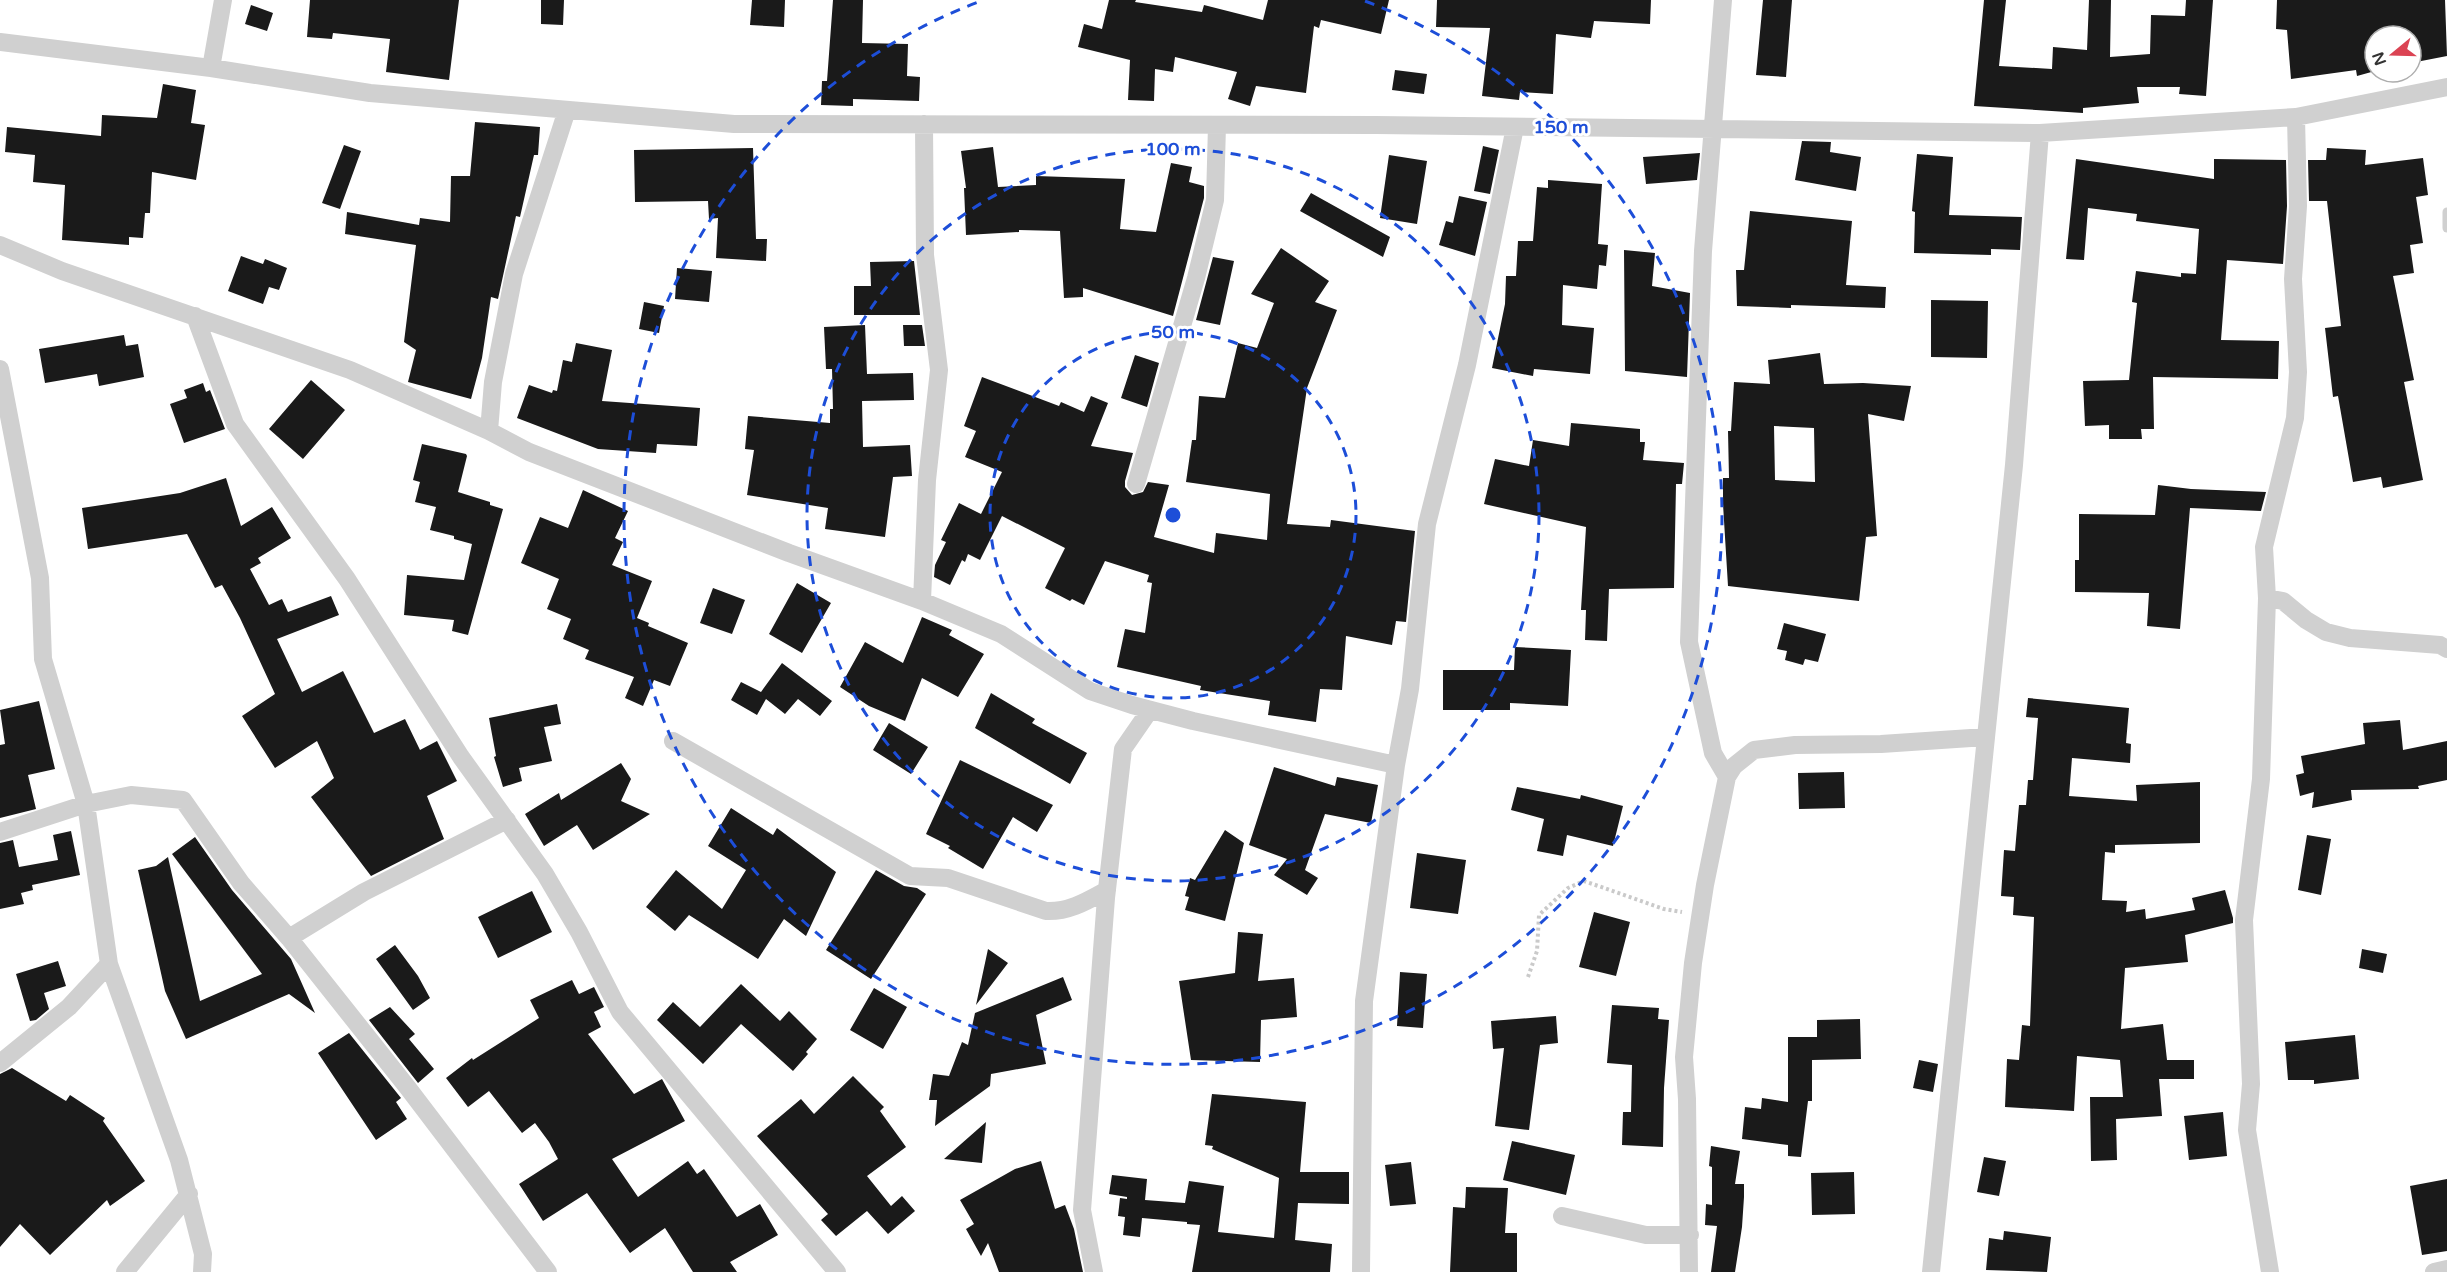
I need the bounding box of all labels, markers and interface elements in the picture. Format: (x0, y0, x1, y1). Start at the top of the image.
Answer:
north arrow (2363, 24, 2423, 84)
text: N (2368, 49, 2391, 68)
text: 150 m (1533, 116, 1589, 138)
text: 100 m (1145, 138, 1201, 160)
text: 50 m (1151, 321, 1195, 343)
centre of rings (1163, 505, 1183, 525)

